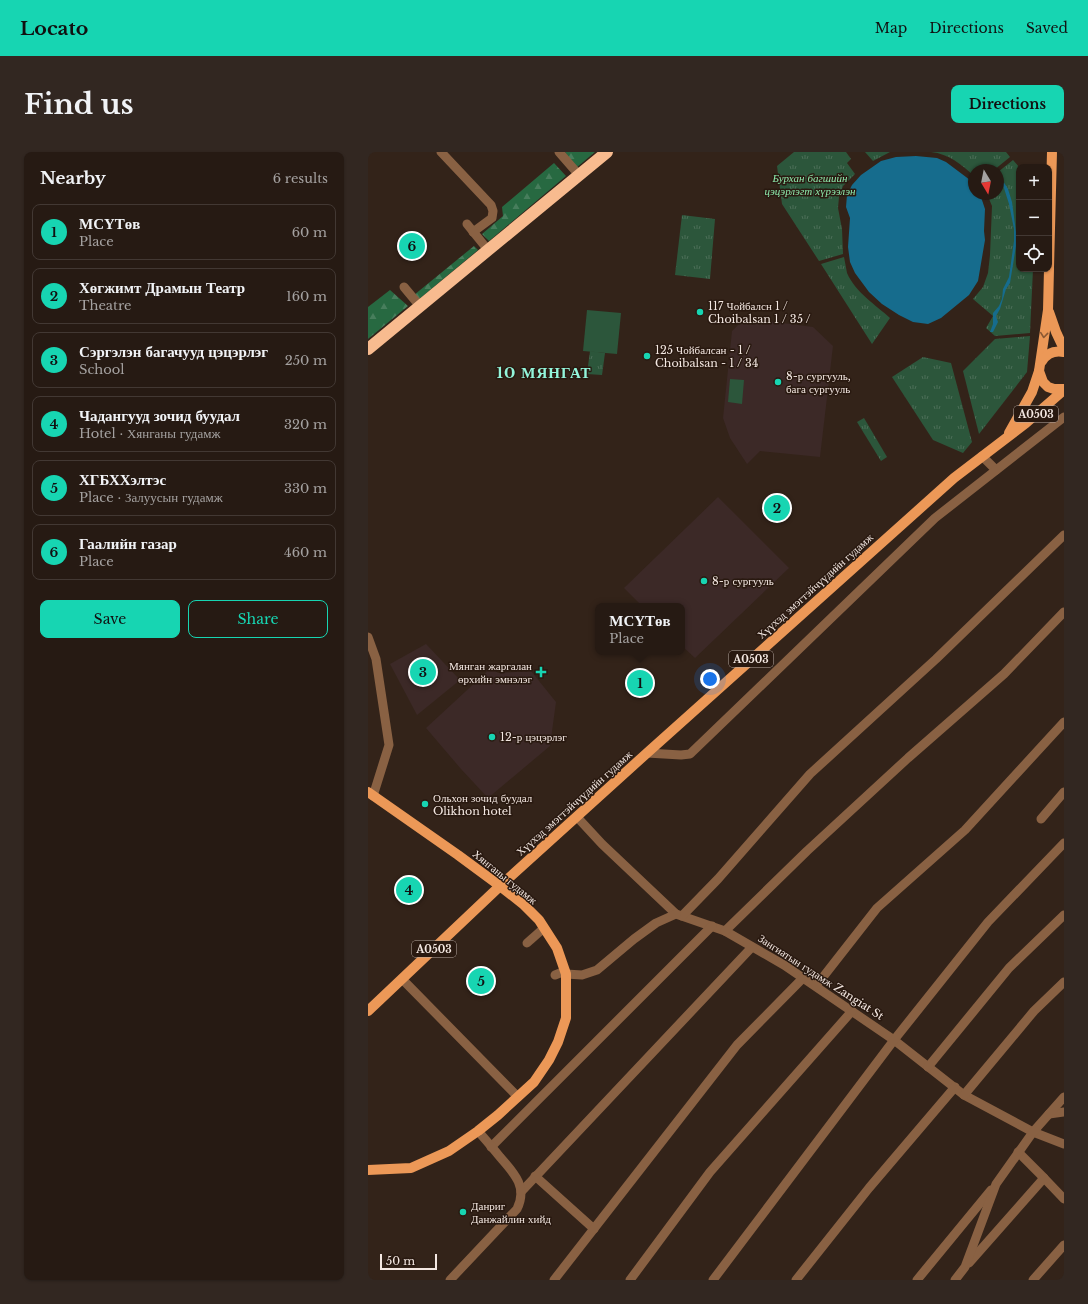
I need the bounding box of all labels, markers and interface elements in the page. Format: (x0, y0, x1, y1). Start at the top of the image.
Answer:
text: Locato (20, 17, 88, 40)
text: Map (875, 19, 907, 37)
text: Directions (929, 19, 1004, 37)
text: Saved (1026, 19, 1068, 37)
button: Directions (951, 85, 1064, 123)
text: Find us (24, 87, 134, 122)
north arrow (968, 164, 1004, 200)
map controls (1016, 164, 1052, 272)
button: + (1016, 164, 1052, 200)
text: Nearby (40, 168, 106, 189)
text: 6 results (273, 170, 328, 187)
park label: Бурхан багшийн цэцэрлэгт хүрээлэн (765, 171, 856, 198)
button: − (1016, 200, 1052, 236)
text: МСҮТөв (79, 214, 140, 233)
text: 1 (51, 224, 57, 241)
text: 60 m (292, 224, 327, 241)
pin: 6 (399, 231, 425, 261)
text: Place (79, 233, 114, 250)
button: locate (1016, 236, 1052, 272)
text: Хөгжимт Драмын Театр (79, 278, 245, 297)
text: 2 (50, 288, 58, 305)
text: 160 m (286, 288, 327, 305)
text: Theatre (79, 297, 131, 314)
place label: 117 Чойбалсн 1 / Choibalsan 1 / 35 / (708, 299, 811, 326)
marker: 117 Чойбалсн 1 / Choibalsan 1 / 35 / (695, 307, 705, 317)
one-way arrow (1040, 332, 1049, 338)
text: Сэргэлэн багачууд цэцэрлэг (79, 342, 268, 361)
place label: 125 Чойбалсан - 1 / Choibalsan - 1 / 34 (655, 343, 758, 370)
marker: 125 Чойбалсан - 1 / Choibalsan - 1 / 34 (642, 351, 652, 361)
text: 3 (50, 352, 58, 369)
text: 250 m (285, 352, 327, 369)
text: School (79, 361, 125, 378)
district label: 10 МЯНГАТ (497, 363, 591, 382)
place label: 8-р сургууль, бага сургууль (786, 369, 851, 396)
marker: 8-р сургууль, бага сургууль (773, 377, 783, 387)
text: Чадангууд зочид буудал (79, 406, 240, 425)
road number: A0503 (1014, 406, 1058, 422)
text: 4 (50, 416, 58, 433)
text: 320 m (284, 416, 327, 433)
text: Hotel · Хянганы гудамж (79, 425, 220, 442)
text: ХГБХХэлтэс (79, 470, 166, 489)
text: 5 (50, 480, 58, 497)
text: 330 m (284, 480, 327, 497)
text: Place · Залуусын гудамж (79, 489, 223, 506)
pin: 2 (764, 493, 790, 523)
street label: Хүүхэд эмэгтэйчүүдийн гудамж (754, 530, 876, 642)
text: Гаалийн газар (79, 534, 177, 553)
text: 6 (50, 544, 58, 561)
text: 460 m (284, 544, 327, 561)
text: Place (79, 553, 114, 570)
place label: 8-р сургууль (712, 574, 774, 588)
marker: 8-р сургууль (699, 576, 709, 586)
button: Save (40, 600, 180, 638)
button: Share (188, 600, 328, 638)
popup (595, 603, 685, 655)
text: МСҮТөв (609, 611, 671, 630)
text: Place (609, 630, 644, 647)
road number: A0503 (729, 651, 773, 667)
pin: 3 (410, 657, 436, 687)
place label: Мянган жаргалан өрхийн эмнэлэг (449, 659, 532, 686)
marker: Мянган жаргалан өрхийн эмнэлэг (535, 666, 547, 678)
pin: 1 (627, 668, 653, 698)
your location (700, 669, 720, 689)
place label: 12-р цэцэрлэг (500, 730, 567, 744)
marker: 12-р цэцэрлэг (487, 732, 497, 742)
street label: Хүүхэд эмэгтэйчүүдийн гудамж (513, 747, 635, 859)
place label: Ольхон зочид буудал Olikhon hotel (433, 791, 533, 818)
marker: Ольхон зочид буудал Olikhon hotel (420, 799, 430, 809)
street label: Хянганы гудамж (470, 847, 540, 908)
pin: 4 (396, 875, 422, 905)
street label: Зангиатын гудамж Zangiat St (755, 931, 887, 1023)
road number: A0503 (412, 941, 456, 957)
pin: 5 (468, 966, 494, 996)
place label: Данриг Данжайлин хийд (471, 1199, 551, 1226)
marker: Данриг Данжайлин хийд (458, 1207, 468, 1217)
scale bar (380, 1252, 437, 1271)
text: 50 m (386, 1254, 415, 1268)

